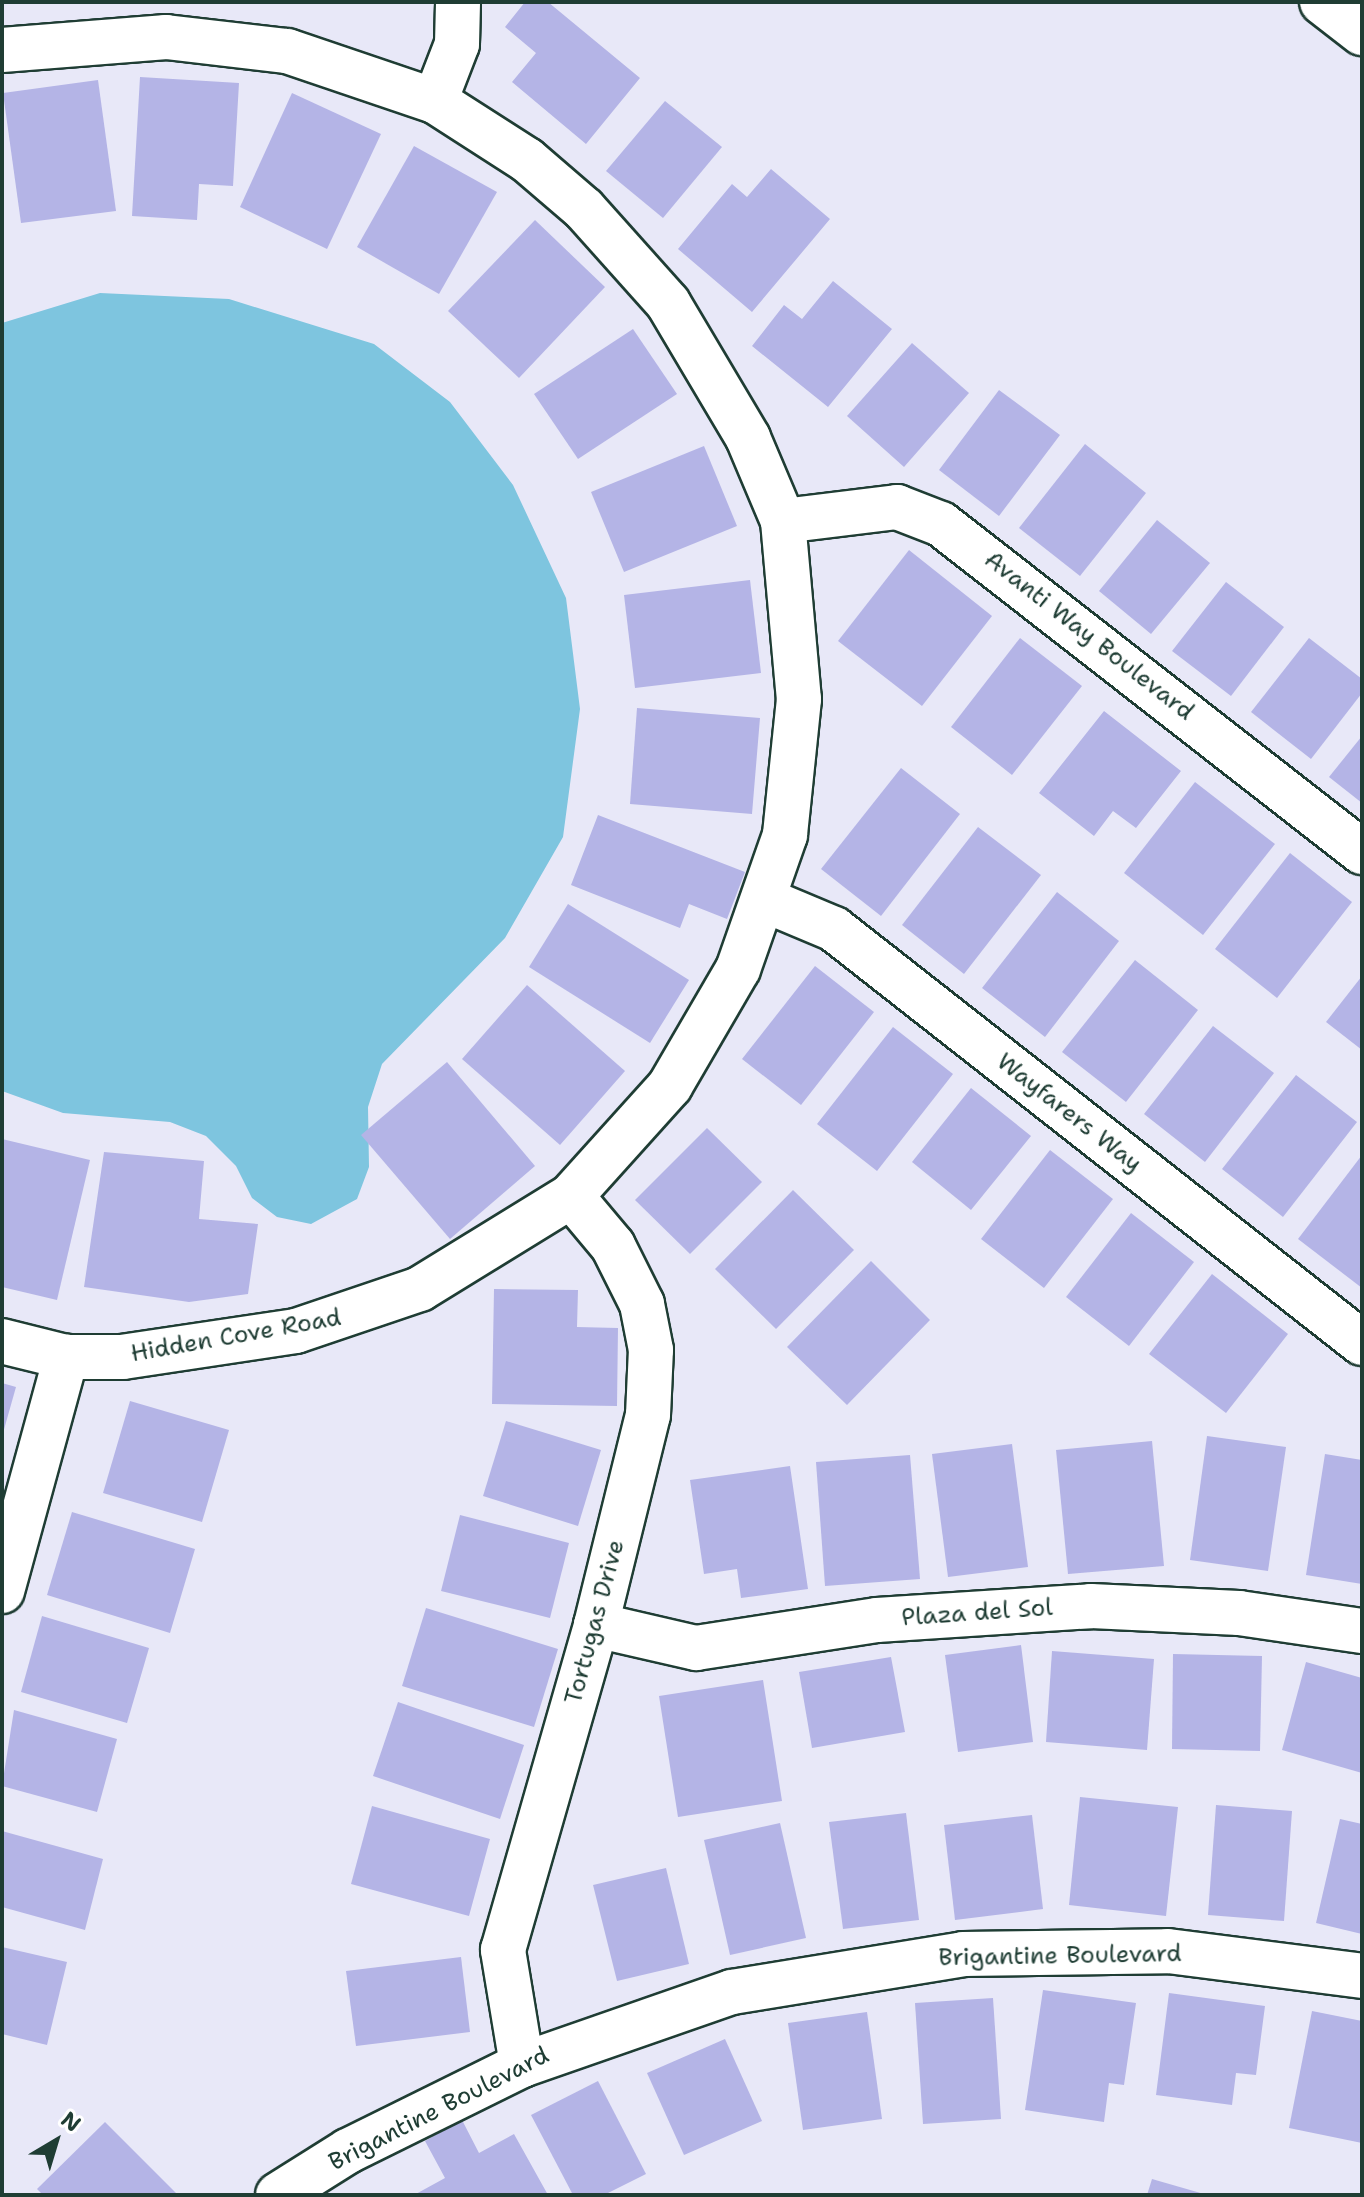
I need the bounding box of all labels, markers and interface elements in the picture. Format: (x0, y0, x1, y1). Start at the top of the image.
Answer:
street label: Avanti Way Boulevard (979, 545, 1199, 727)
street label: Wayfarers Way (991, 1047, 1147, 1179)
street label: Hidden Cove Road (129, 1303, 343, 1369)
street label: Tortugas Drive (559, 1537, 631, 1707)
street label: Plaza del Sol (900, 1593, 1054, 1633)
street label: Brigantine Boulevard (938, 1939, 1182, 1973)
street label: Brigantine Boulevard (324, 2041, 554, 2177)
north arrow (16, 2101, 96, 2181)
text: N (55, 2105, 87, 2138)

